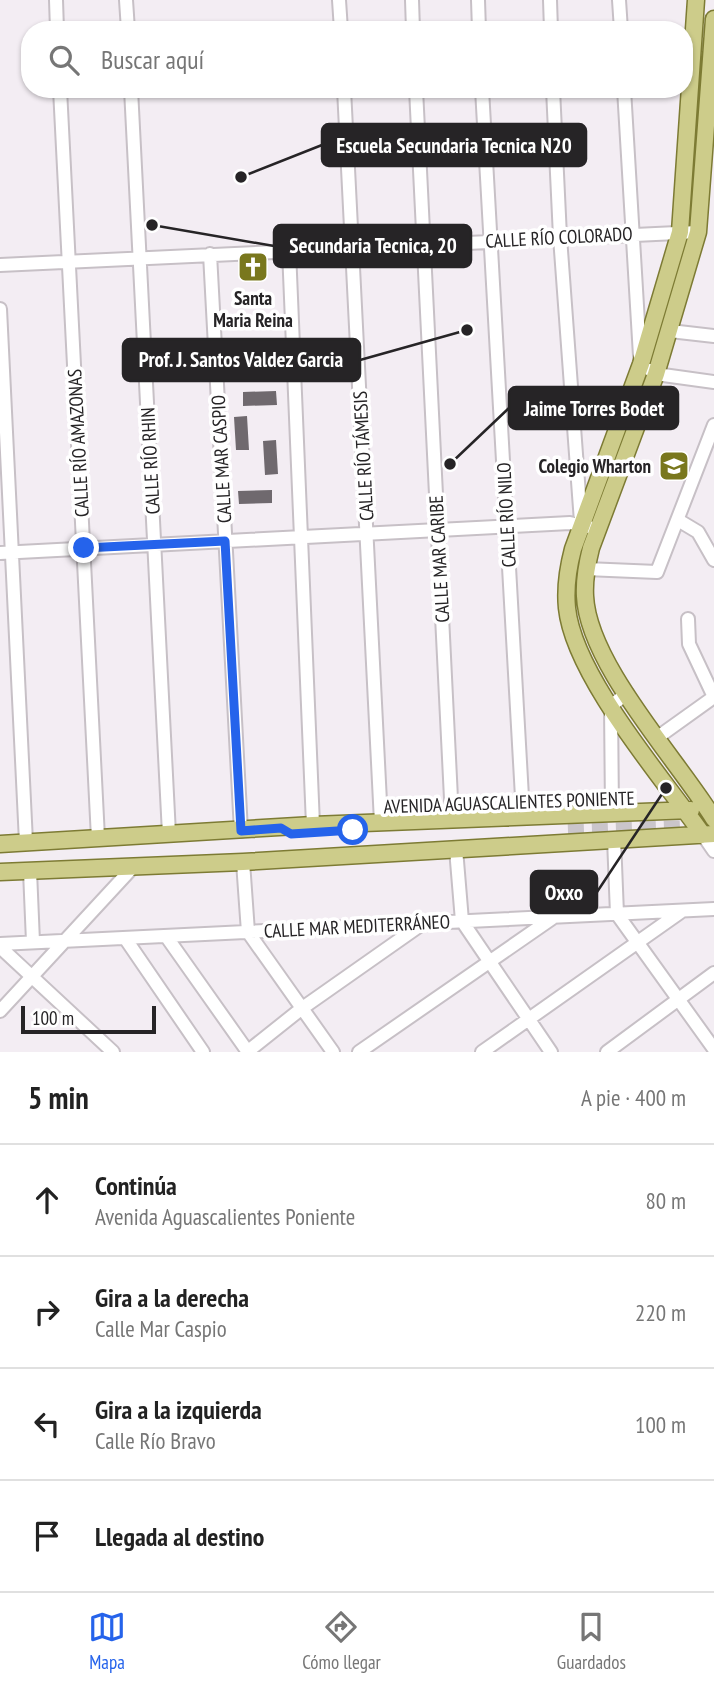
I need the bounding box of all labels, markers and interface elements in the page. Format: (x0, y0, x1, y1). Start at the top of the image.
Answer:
search box (21, 21, 693, 98)
icon: search (45, 41, 83, 79)
text: Buscar aquí (101, 43, 204, 76)
callout: Escuela Secundaria Tecnica N20 (322, 124, 586, 166)
text: Escuela Secundaria Tecnica N20 (336, 132, 572, 159)
street label: CALLE RÍO COLORADO (485, 221, 633, 253)
callout: Secundaria Tecnica, 20 (274, 225, 471, 267)
text: Secundaria Tecnica, 20 (289, 232, 457, 259)
church icon: Santa Maria Reina (236, 250, 270, 284)
place label: Santa Maria Reina (213, 286, 293, 332)
callout: Prof. J. Santos Valdez Garcia (123, 339, 360, 381)
text: Prof. J. Santos Valdez Garcia (139, 346, 343, 373)
street label: CALLE RÍO AMAZONAS (62, 368, 94, 518)
callout: Jaime Torres Bodet (509, 387, 678, 429)
street label: CALLE RÍO TÁMESIS (348, 390, 378, 522)
street label: CALLE MAR CASPIO (206, 394, 236, 524)
text: Jaime Torres Bodet (523, 395, 664, 422)
street label: CALLE RÍO RHIN (135, 407, 165, 515)
school or university icon: Colegio Wharton (657, 449, 691, 483)
place label: Colegio Wharton (538, 454, 651, 478)
street label: CALLE RÍO NILO (491, 462, 521, 568)
street label: CALLE MAR CARIBE (424, 495, 454, 623)
route end (68, 532, 99, 563)
street label: AVENIDA AGUASCALIENTES PONIENTE (383, 786, 635, 818)
route start (337, 814, 368, 845)
callout: Oxxo (531, 871, 597, 913)
text: Oxxo (545, 879, 583, 906)
street label: CALLE MAR MEDITERRÁNEO (263, 909, 451, 943)
scale bar (21, 1003, 156, 1035)
text: 100 m (32, 1006, 74, 1030)
text: 5 min (28, 1078, 89, 1117)
text: A pie · 400 m (581, 1083, 686, 1112)
text: Continúa (95, 1169, 177, 1202)
icon: ahead (28, 1181, 66, 1219)
text: 80 m (645, 1186, 686, 1215)
text: Avenida Aguascalientes Poniente (95, 1202, 355, 1231)
text: Gira a la derecha (95, 1281, 249, 1314)
icon: right (28, 1293, 66, 1331)
text: 220 m (635, 1298, 686, 1327)
text: Calle Mar Caspio (95, 1314, 227, 1343)
text: Gira a la izquierda (95, 1393, 262, 1426)
icon: left (28, 1405, 66, 1443)
text: 100 m (635, 1410, 686, 1439)
text: Calle Río Bravo (95, 1426, 216, 1455)
icon: arrive (28, 1517, 66, 1555)
text: Llegada al destino (95, 1520, 264, 1553)
tab: Mapa (88, 1608, 126, 1674)
tab: Cómo llegar (302, 1608, 381, 1674)
tab: Guardados (557, 1608, 626, 1674)

